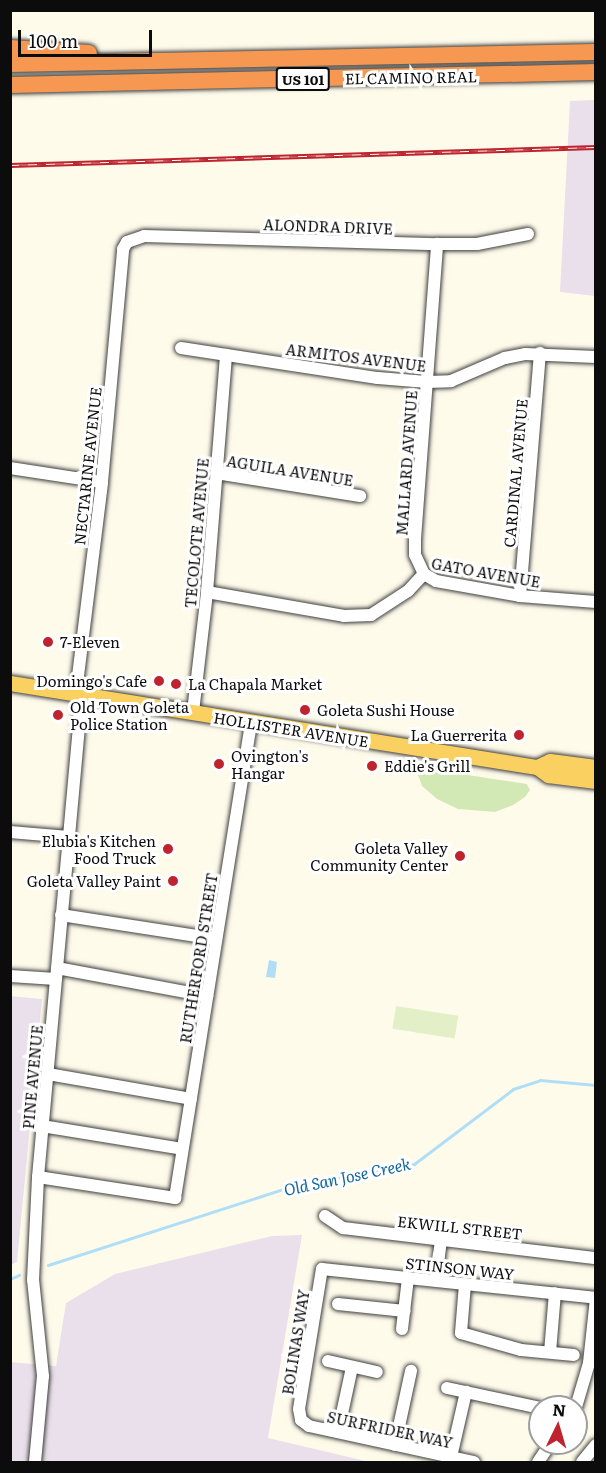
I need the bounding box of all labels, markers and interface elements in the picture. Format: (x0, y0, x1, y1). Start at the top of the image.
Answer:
scale bar (21, 18, 154, 56)
text: 100 m (29, 27, 78, 54)
street label: EL CAMINO REAL (345, 67, 477, 87)
road number: US 101 (274, 68, 332, 90)
street label: ALONDRA DRIVE (263, 215, 393, 237)
street label: ARMITOS AVENUE (285, 339, 427, 375)
street label: NECTARINE AVENUE (70, 386, 104, 546)
street label: MALLARD AVENUE (392, 390, 420, 536)
street label: CARDINAL AVENUE (500, 398, 530, 548)
street label: AGUILA AVENUE (225, 451, 355, 489)
street label: TECOLOTE AVENUE (180, 457, 212, 609)
street label: GATO AVENUE (430, 554, 542, 590)
place label: 7-Eleven (60, 633, 120, 651)
marker: 7-Eleven (41, 635, 55, 649)
place label: Domingo's Cafe (36, 672, 147, 690)
marker: Domingo's Cafe (152, 674, 166, 688)
place label: La Chapala Market (188, 675, 322, 693)
marker: La Chapala Market (169, 677, 183, 691)
place label: Old Town Goleta Police Station (70, 697, 189, 732)
place label: Goleta Sushi House (317, 701, 455, 719)
marker: Goleta Sushi House (298, 703, 312, 717)
marker: Old Town Goleta Police Station (51, 708, 65, 722)
street label: HOLLISTER AVENUE (212, 708, 370, 750)
place label: La Guerrerita (411, 726, 507, 744)
marker: La Guerrerita (512, 728, 526, 742)
place label: Ovington's Hangar (231, 746, 308, 781)
marker: Ovington's Hangar (212, 757, 226, 771)
place label: Eddie's Grill (384, 757, 470, 775)
marker: Eddie's Grill (365, 759, 379, 773)
place label: Elubia's Kitchen Food Truck (41, 831, 156, 866)
place label: Goleta Valley Community Center (310, 838, 448, 873)
marker: Elubia's Kitchen Food Truck (161, 842, 175, 856)
marker: Goleta Valley Community Center (453, 849, 467, 863)
street label: RUTHERFORD STREET (176, 871, 220, 1045)
place label: Goleta Valley Paint (27, 872, 161, 890)
marker: Goleta Valley Paint (166, 874, 180, 888)
street label: PINE AVENUE (18, 1024, 46, 1130)
water label: Old San Jose Creek (282, 1153, 412, 1199)
street label: EKWILL STREET (397, 1211, 523, 1243)
street label: STINSON WAY (405, 1253, 515, 1283)
street label: BOLINAS WAY (278, 1288, 312, 1396)
north arrow (528, 1395, 588, 1455)
text: N (552, 1397, 567, 1422)
street label: SURFRIDER WAY (326, 1407, 454, 1451)

